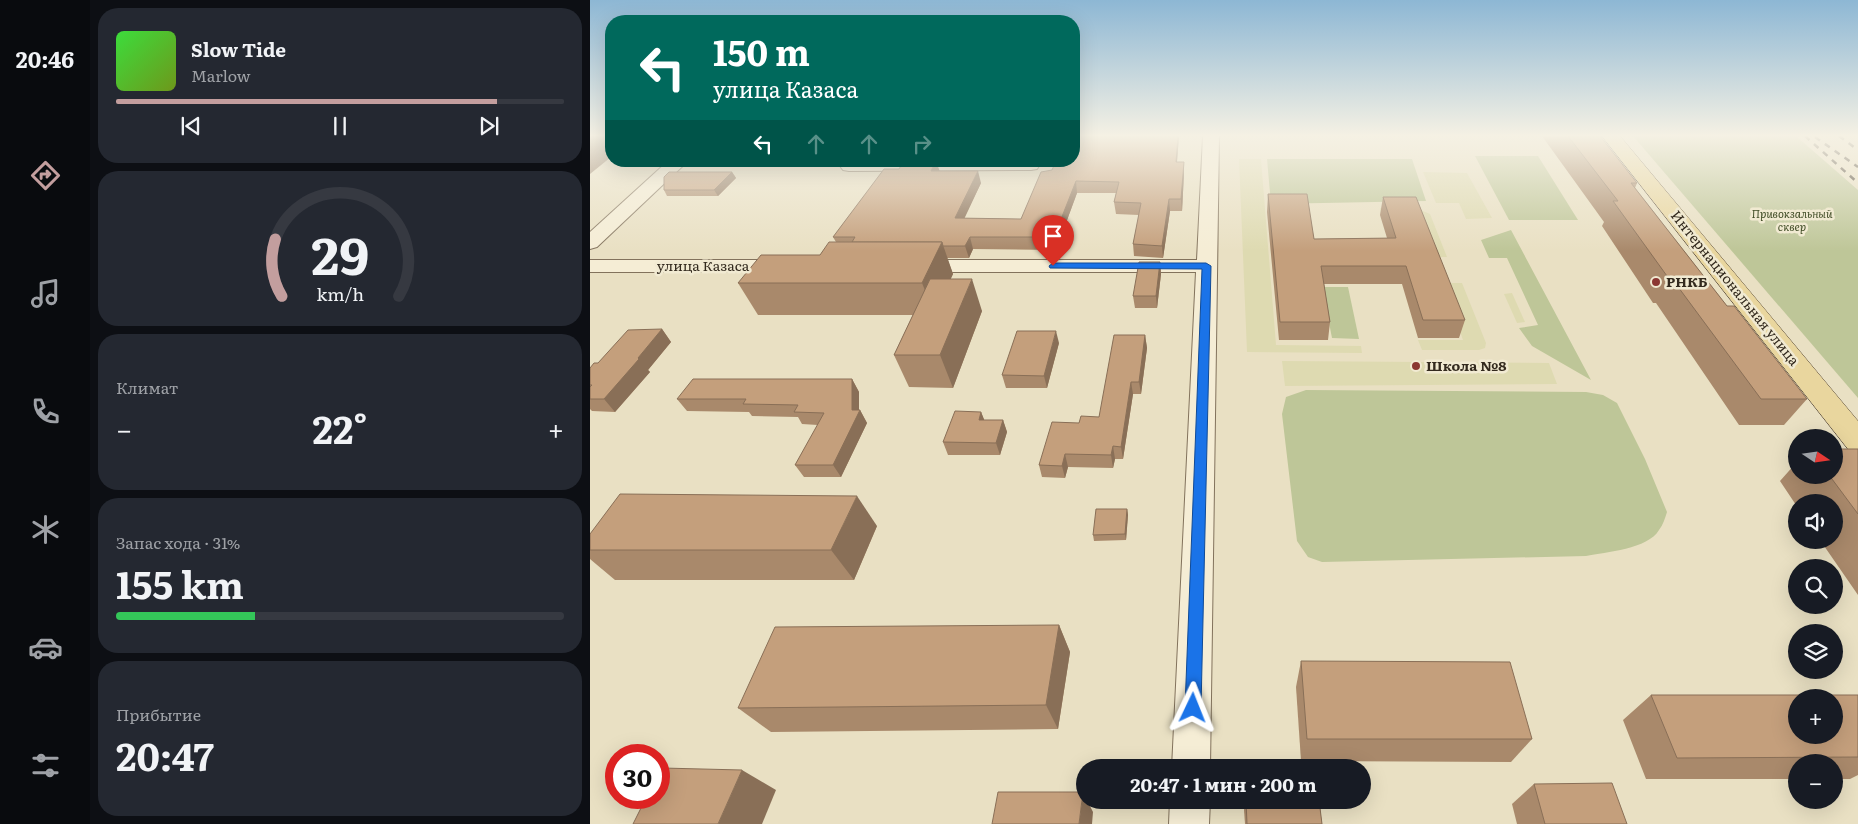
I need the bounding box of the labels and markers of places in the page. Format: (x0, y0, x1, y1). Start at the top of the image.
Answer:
pin (1032, 215, 1074, 266)
place label: РНКБ (1666, 271, 1708, 291)
marker: РНКБ (1650, 276, 1662, 288)
place label: Школа №8 (1426, 355, 1507, 375)
marker: Школа №8 (1410, 360, 1422, 372)

